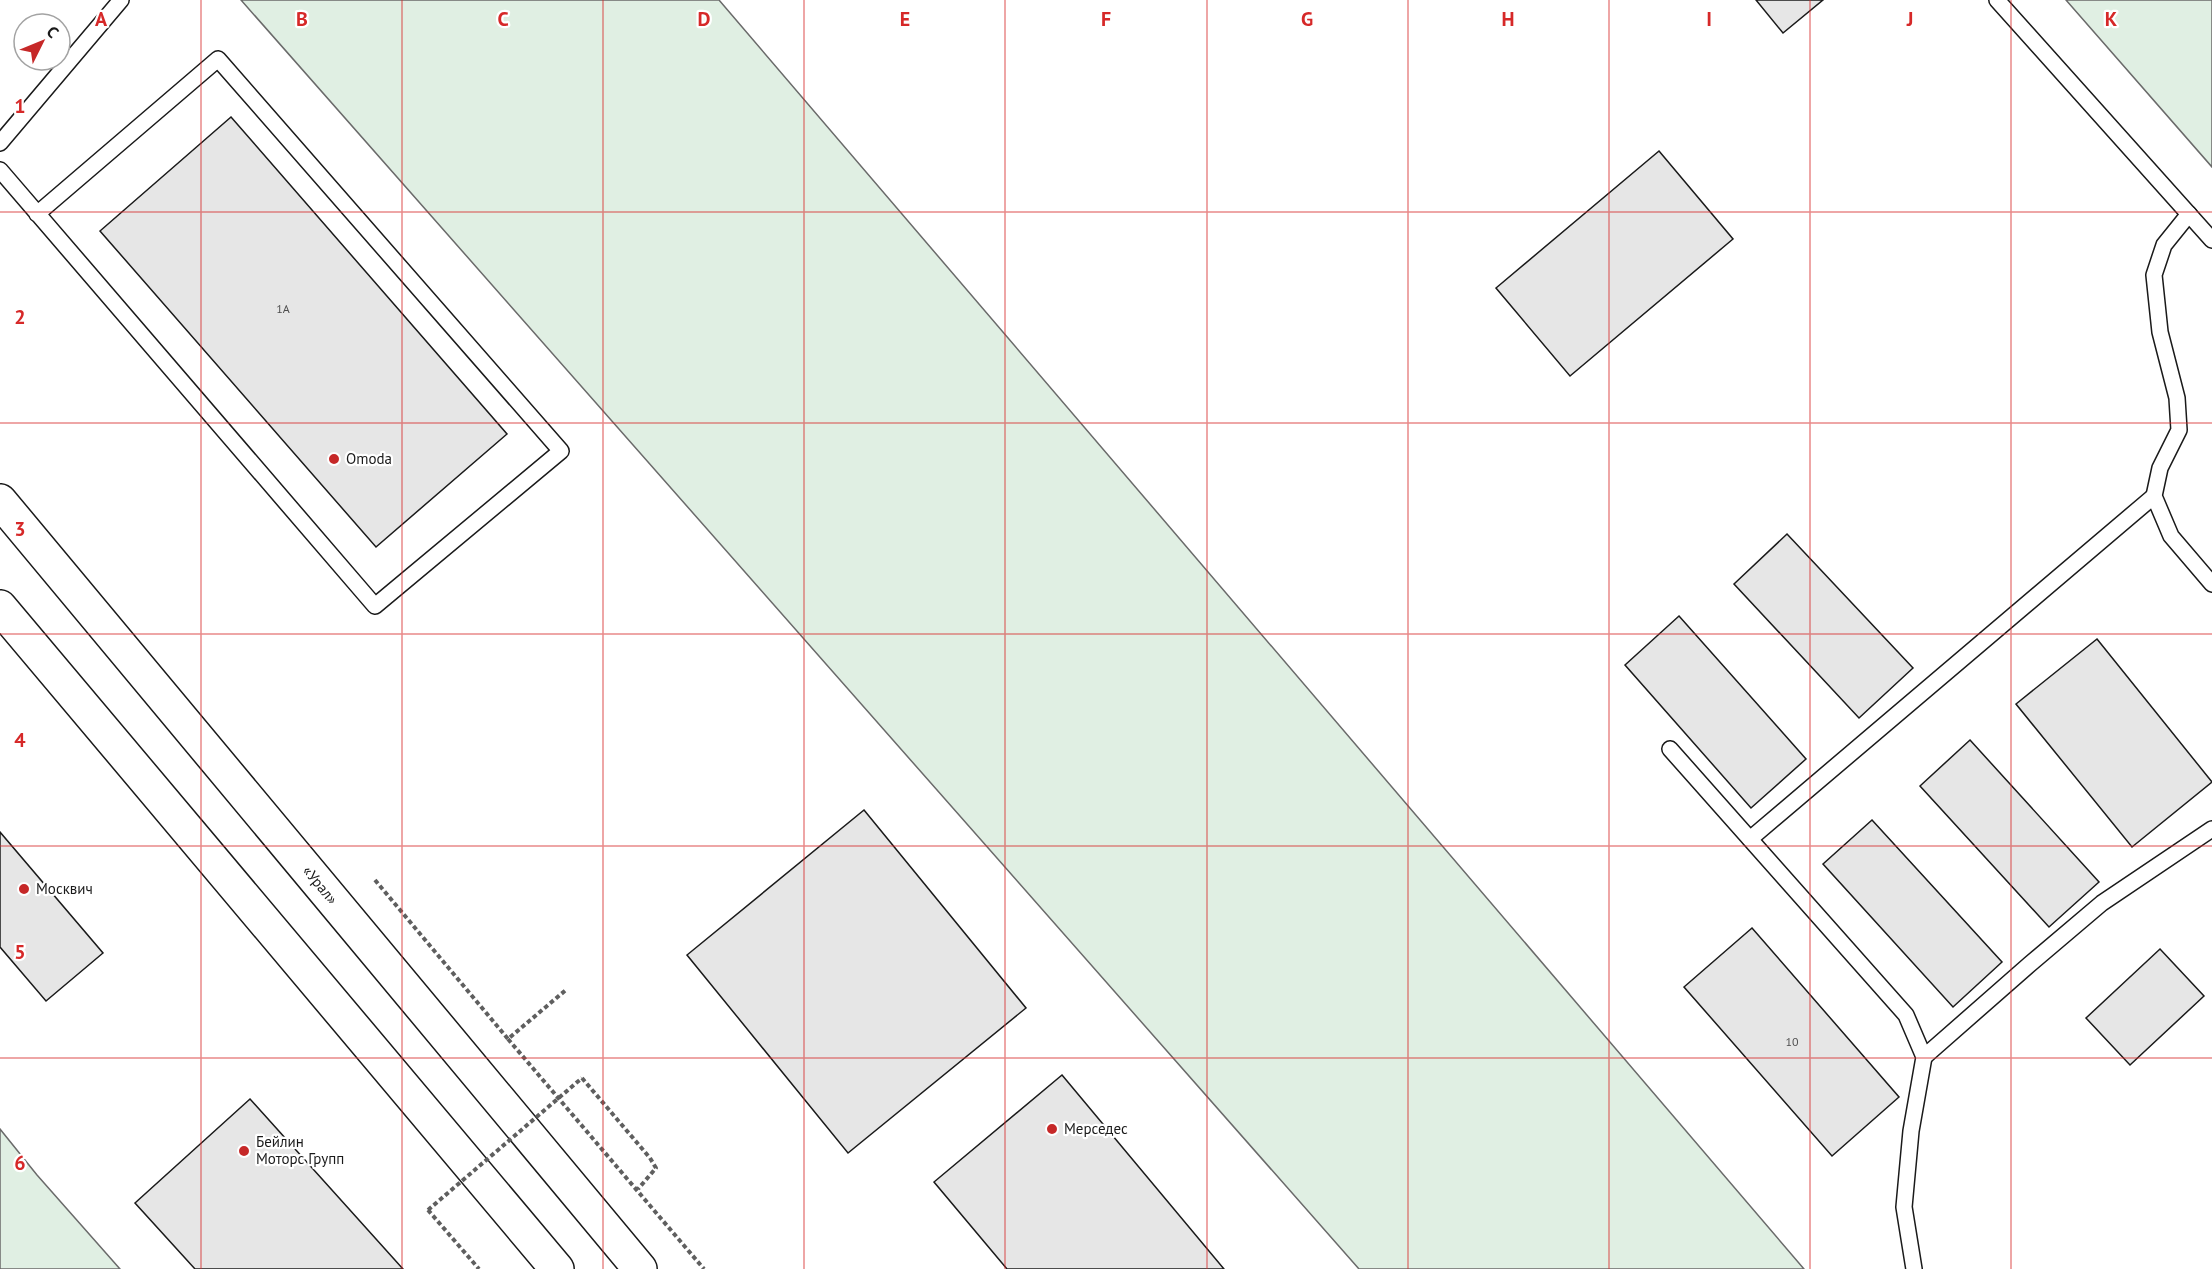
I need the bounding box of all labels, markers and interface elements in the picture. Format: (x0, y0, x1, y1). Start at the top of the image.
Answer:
text: A (95, 6, 108, 32)
text: B (296, 6, 308, 32)
text: C (497, 6, 509, 32)
text: D (698, 6, 711, 32)
text: E (900, 6, 910, 32)
text: F (1101, 6, 1111, 32)
text: G (1301, 6, 1313, 32)
text: H (1501, 6, 1515, 32)
text: I (1706, 6, 1712, 32)
text: J (1906, 6, 1913, 32)
text: K (2105, 6, 2118, 32)
north arrow (12, 12, 72, 72)
text: С (43, 22, 63, 42)
text: 1 (14, 93, 26, 119)
house number: 1А (276, 301, 290, 316)
text: 2 (14, 304, 26, 330)
place label: Omoda (346, 449, 392, 468)
marker: Omoda (327, 452, 341, 466)
text: 3 (14, 516, 26, 542)
text: 4 (14, 727, 26, 753)
street label: «Урал» (299, 861, 342, 908)
place label: Москвич (36, 879, 93, 898)
marker: Москвич (17, 882, 31, 896)
text: 5 (14, 939, 26, 965)
house number: 10 (1785, 1034, 1799, 1049)
place label: Мерседес (1064, 1119, 1128, 1138)
marker: Мерседес (1045, 1122, 1059, 1136)
place label: Бейлин Моторс Групп (256, 1132, 344, 1168)
marker: Бейлин Моторс Групп (237, 1144, 251, 1158)
text: 6 (14, 1150, 26, 1176)

